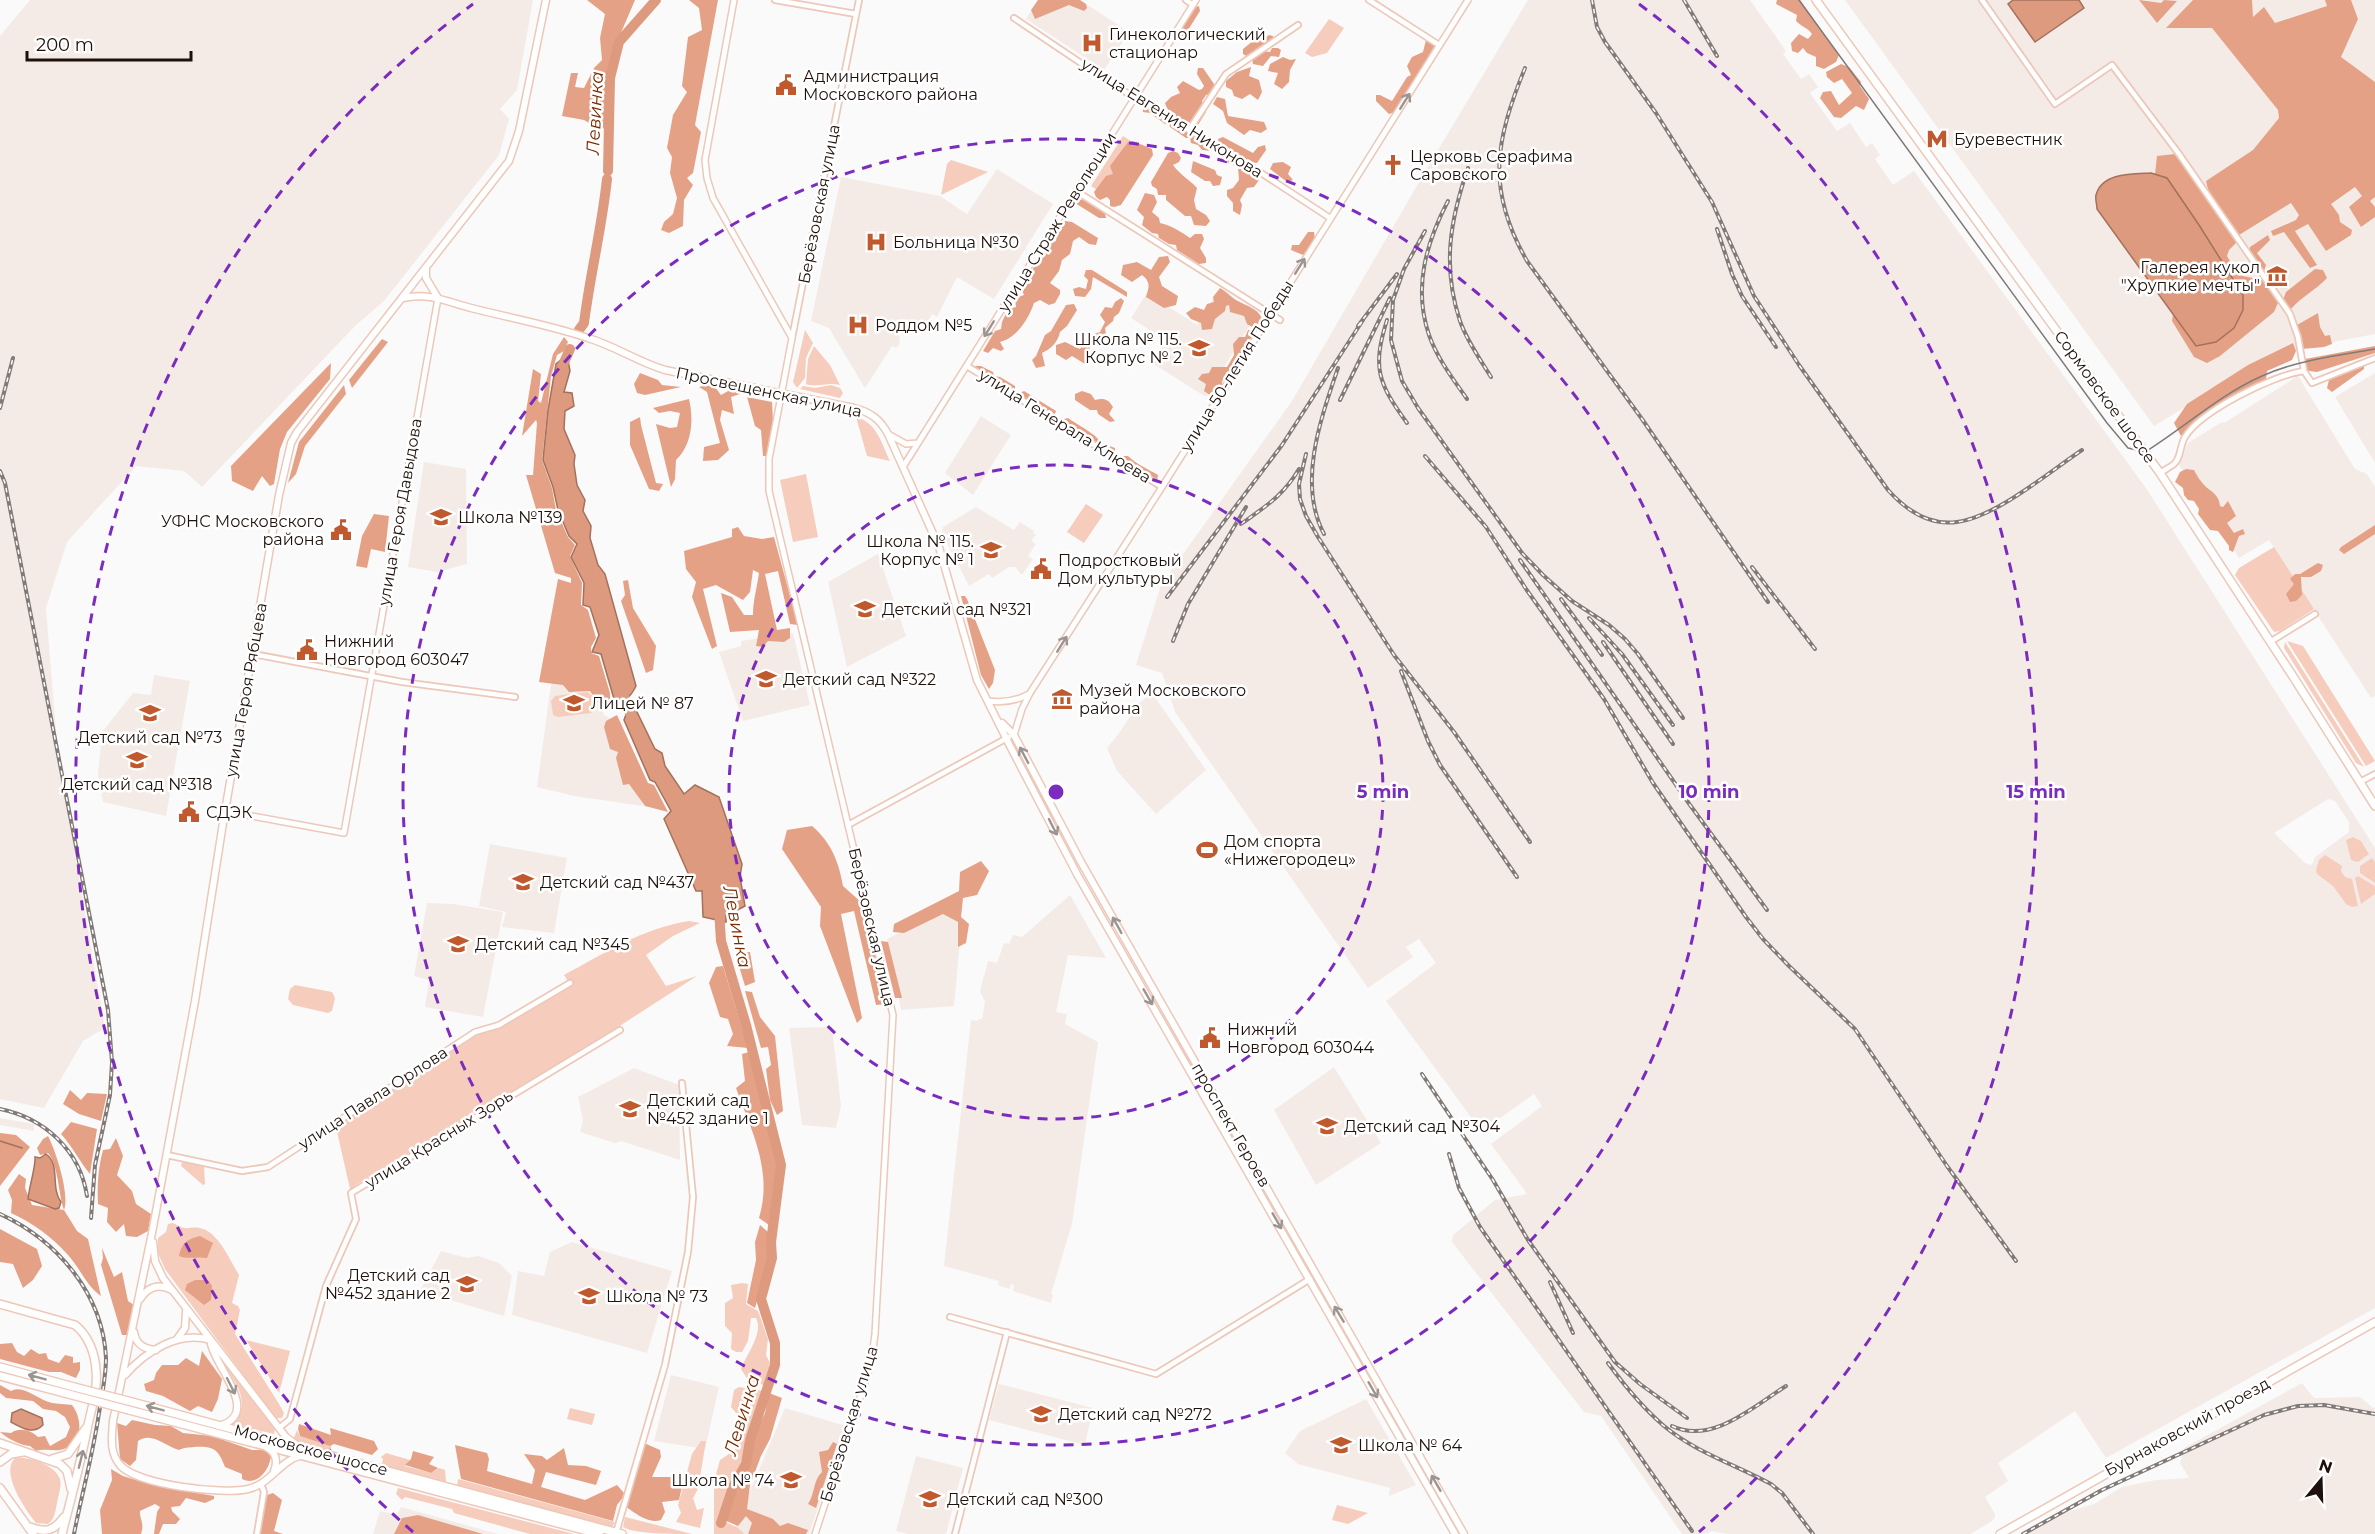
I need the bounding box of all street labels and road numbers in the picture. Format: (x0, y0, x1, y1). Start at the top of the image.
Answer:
street label: улица Евгения Никонова (1077, 54, 1266, 182)
street label: Берёзовская улица (794, 123, 844, 285)
street label: улица Страж Революции (993, 129, 1120, 316)
street label: улица 50-летия Победы (1176, 277, 1298, 456)
street label: Сормовское шоссе (2050, 327, 2160, 467)
street label: Просвещенская улица (674, 363, 864, 421)
street label: улица Генерала Клюева (974, 364, 1155, 487)
street label: улица Героя Давыдова (374, 417, 426, 608)
street label: улица Героя Рябцева (221, 601, 271, 780)
street label: Берёзовская улица (845, 846, 899, 1008)
street label: улица Павла Орлова (294, 1043, 451, 1154)
street label: проспект Героев (1188, 1059, 1274, 1191)
street label: улица Красных Зорь (361, 1086, 516, 1193)
street label: Берёзовская улица (816, 1344, 882, 1504)
street label: Бурнаковский проезд (2101, 1374, 2273, 1480)
street label: Московское шоссе (232, 1420, 390, 1480)

